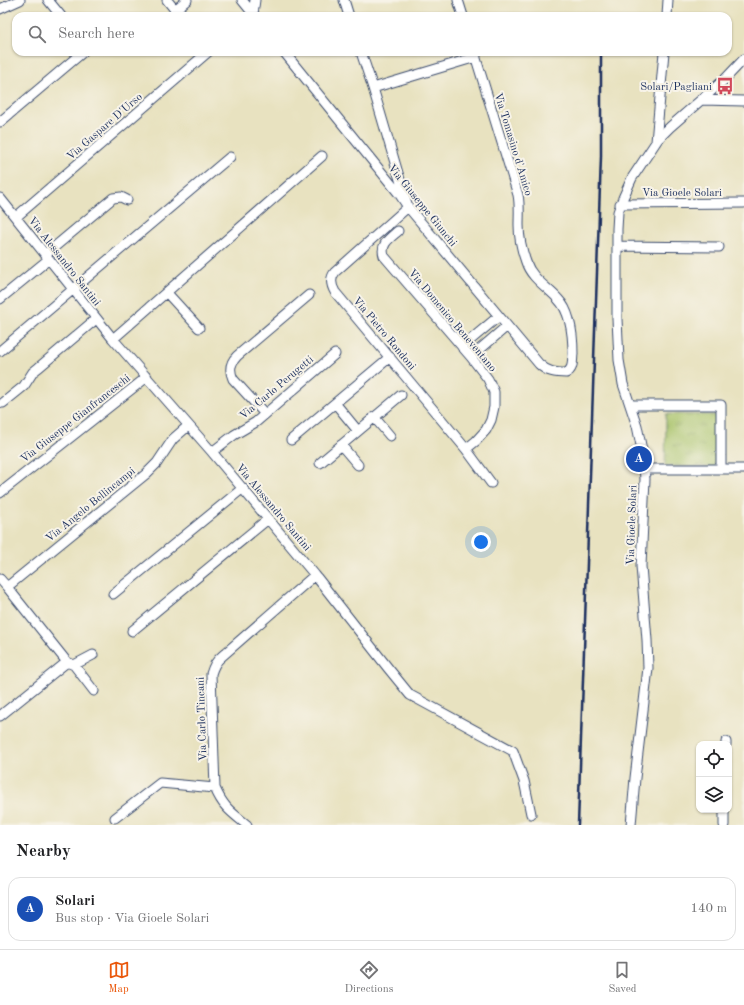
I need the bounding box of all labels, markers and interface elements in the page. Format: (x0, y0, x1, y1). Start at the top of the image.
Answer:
search box (12, 12, 732, 56)
icon: search (26, 23, 48, 45)
text: Search here (58, 27, 135, 42)
bus stop icon: Solari/Pagliani (715, 76, 735, 96)
place label: Solari/Pagliani (640, 82, 712, 93)
street label: Via Gaspare D'Urso (65, 92, 145, 163)
street label: Via Tomasino d'Amico (492, 92, 533, 197)
street label: Via Giuseppe Giunchi (385, 163, 458, 249)
street label: Via Gioele Solari (642, 188, 722, 199)
street label: Via Alessandro Santini (26, 215, 102, 308)
street label: Via Domenico Beneventano (406, 268, 498, 374)
street label: Via Pietro Rondoni (350, 295, 417, 372)
street label: Via Carlo Perugetti (238, 354, 316, 422)
street label: Via Giuseppe Gianfranceschi (19, 373, 133, 465)
pin: A (626, 444, 652, 474)
street label: Via Alessandro Santini (233, 462, 312, 553)
street label: Via Angelo Bellincampi (44, 466, 138, 545)
street label: Via Gioele Solari (626, 485, 639, 565)
your location (471, 532, 491, 552)
street label: Via Carlo Tincani (196, 677, 209, 761)
map controls (696, 741, 732, 813)
button: locate (696, 741, 732, 777)
button: layers (696, 777, 732, 813)
text: Nearby (16, 843, 71, 860)
text: Solari (55, 894, 95, 909)
text: A (25, 902, 35, 915)
text: 140 m (690, 902, 727, 915)
text: Bus stop · Via Gioele Solari (55, 912, 209, 925)
tab: Map (108, 959, 130, 997)
tab: Directions (345, 959, 393, 997)
tab: Saved (608, 959, 636, 997)

